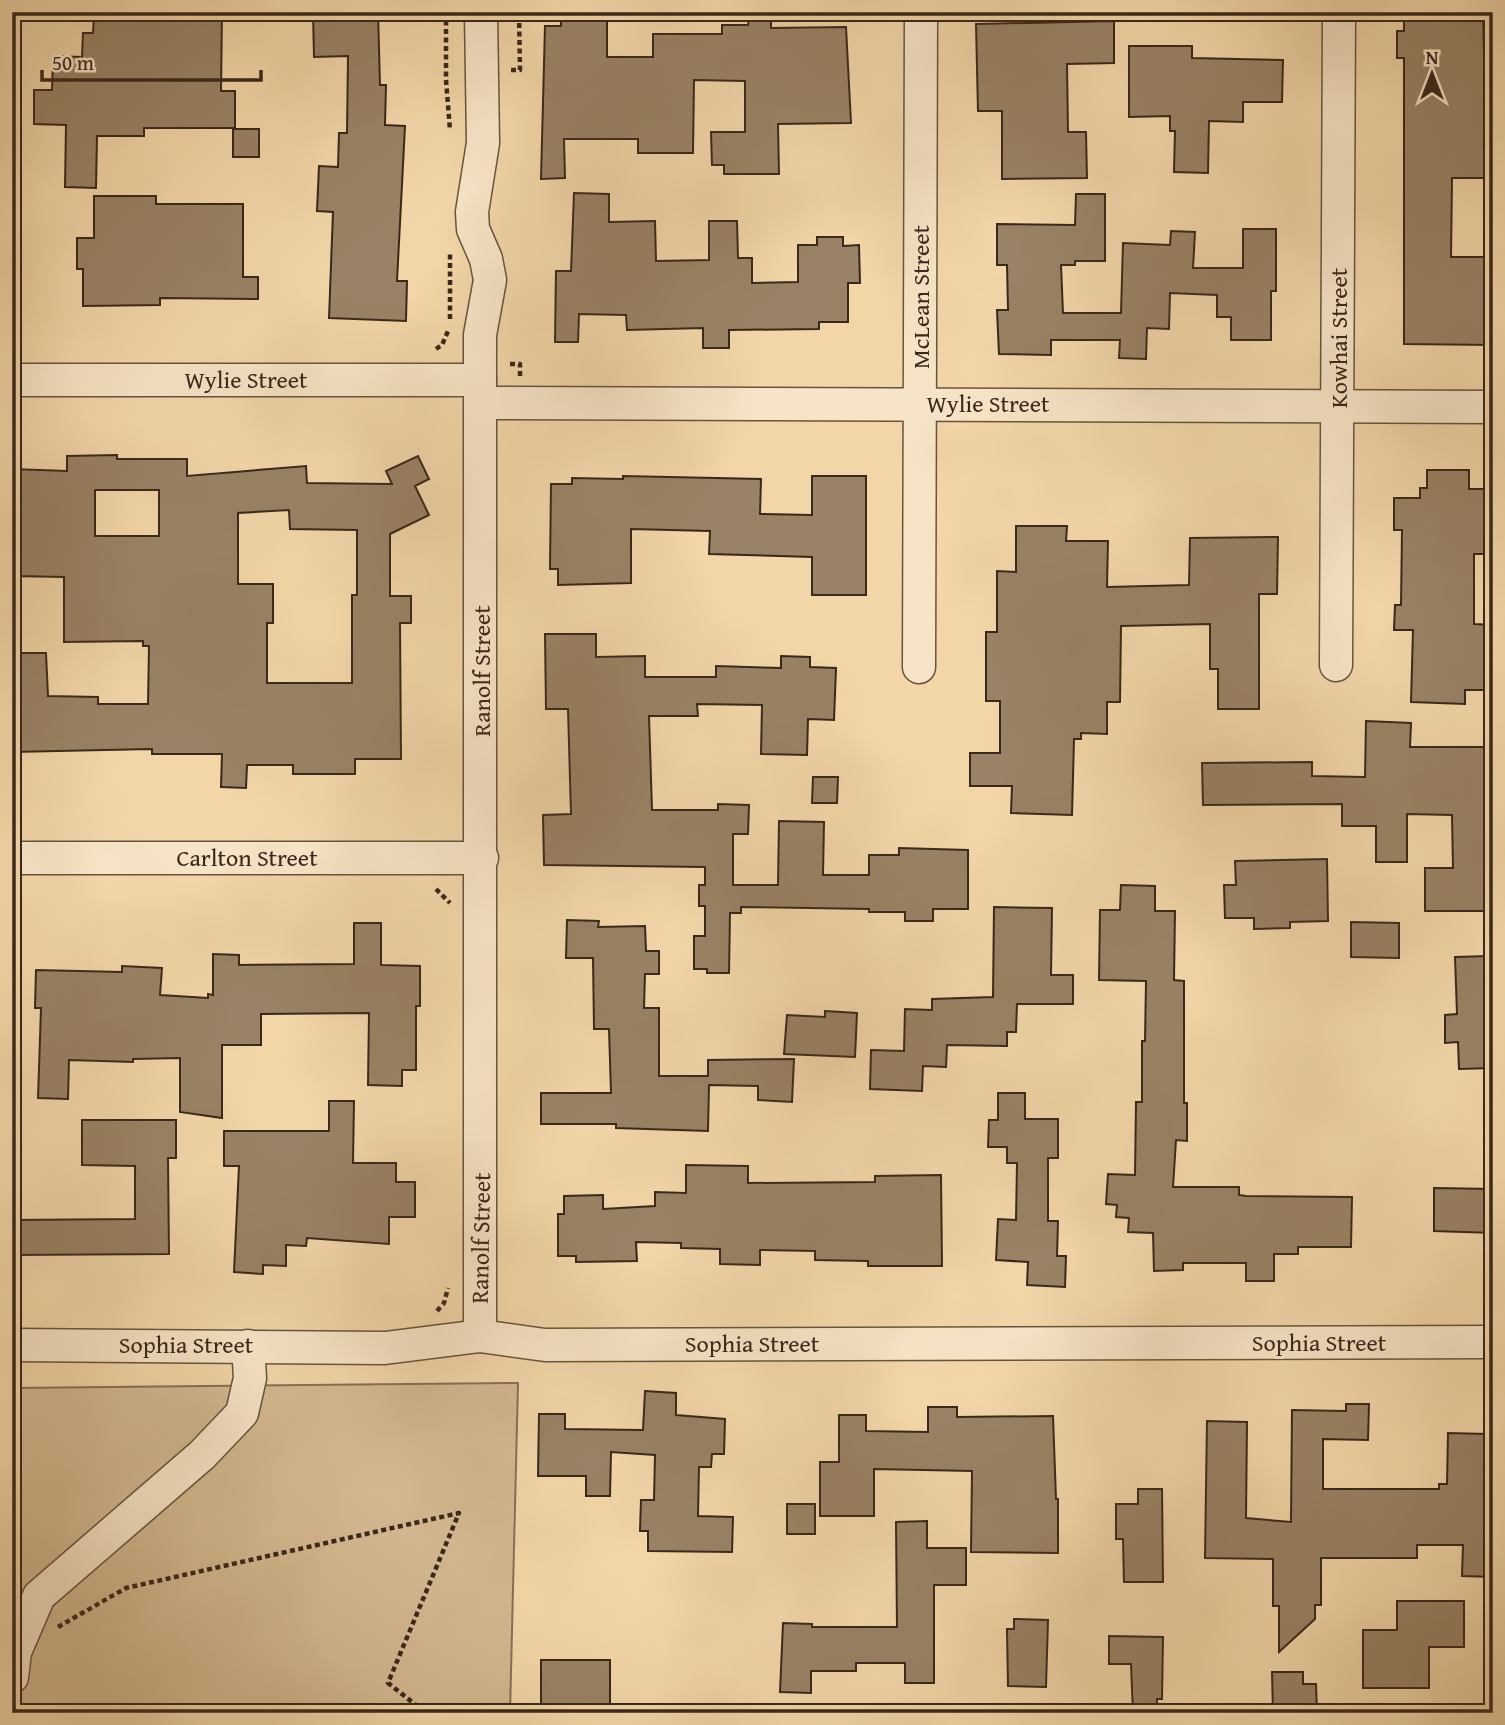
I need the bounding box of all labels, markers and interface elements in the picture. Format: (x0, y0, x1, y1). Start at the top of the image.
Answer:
scale bar (42, 38, 261, 82)
north arrow (1396, 38, 1466, 108)
text: N (1426, 43, 1439, 71)
text: 50 m (52, 47, 94, 78)
street label: McLean Street (903, 224, 938, 369)
street label: Kowhai Street (1321, 267, 1356, 408)
street label: Wylie Street (184, 362, 308, 397)
street label: Wylie Street (926, 386, 1050, 421)
street label: Ranolf Street (464, 605, 499, 737)
street label: Carlton Street (176, 840, 318, 875)
street label: Ranolf Street (462, 1172, 499, 1304)
street label: Sophia Street (1252, 1325, 1387, 1360)
street label: Sophia Street (685, 1326, 820, 1361)
street label: Sophia Street (119, 1327, 254, 1362)

